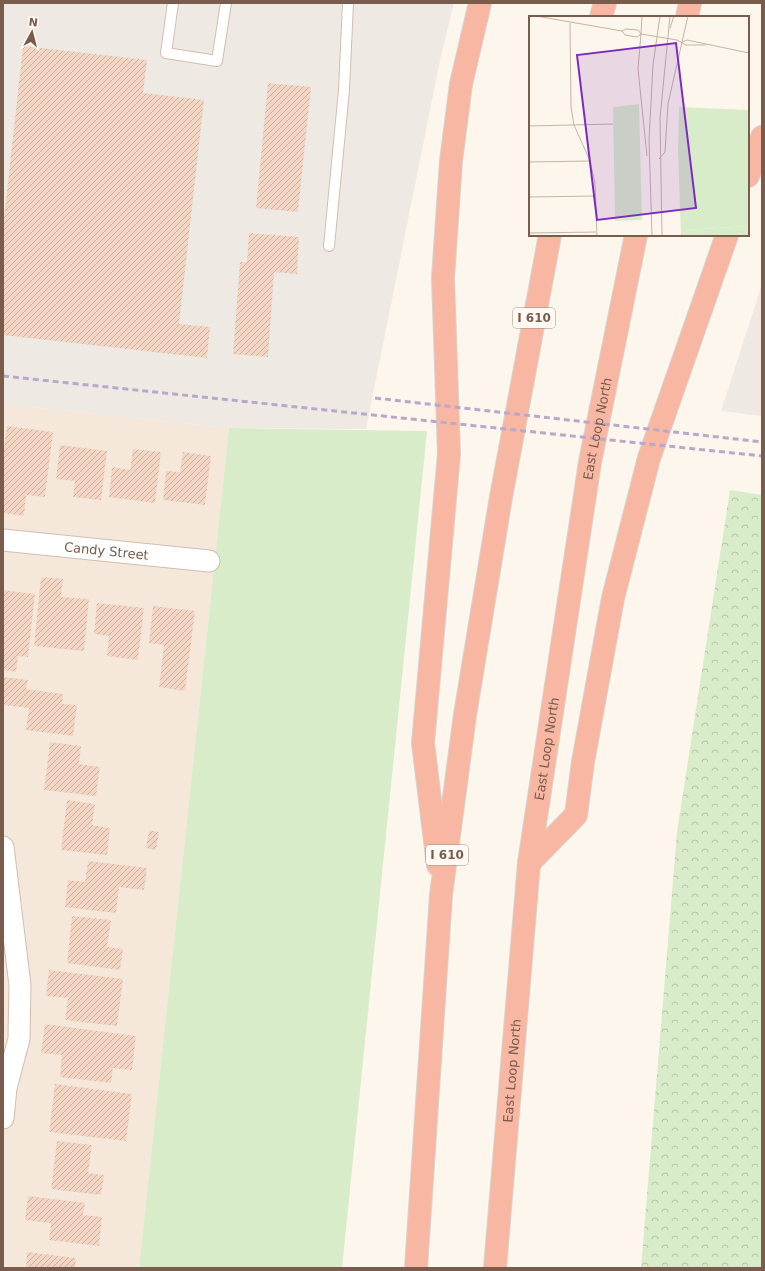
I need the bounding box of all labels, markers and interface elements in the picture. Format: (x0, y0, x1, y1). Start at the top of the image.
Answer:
north arrow (12, 12, 52, 52)
text: N (28, 16, 39, 30)
inset map (529, 16, 749, 236)
road number: I 610 (513, 308, 555, 328)
street label: East Loop North (580, 376, 614, 481)
street label: Candy Street (63, 539, 149, 562)
street label: East Loop North (531, 696, 562, 801)
road number: I 610 (426, 845, 468, 865)
street label: East Loop North (500, 1018, 523, 1123)

